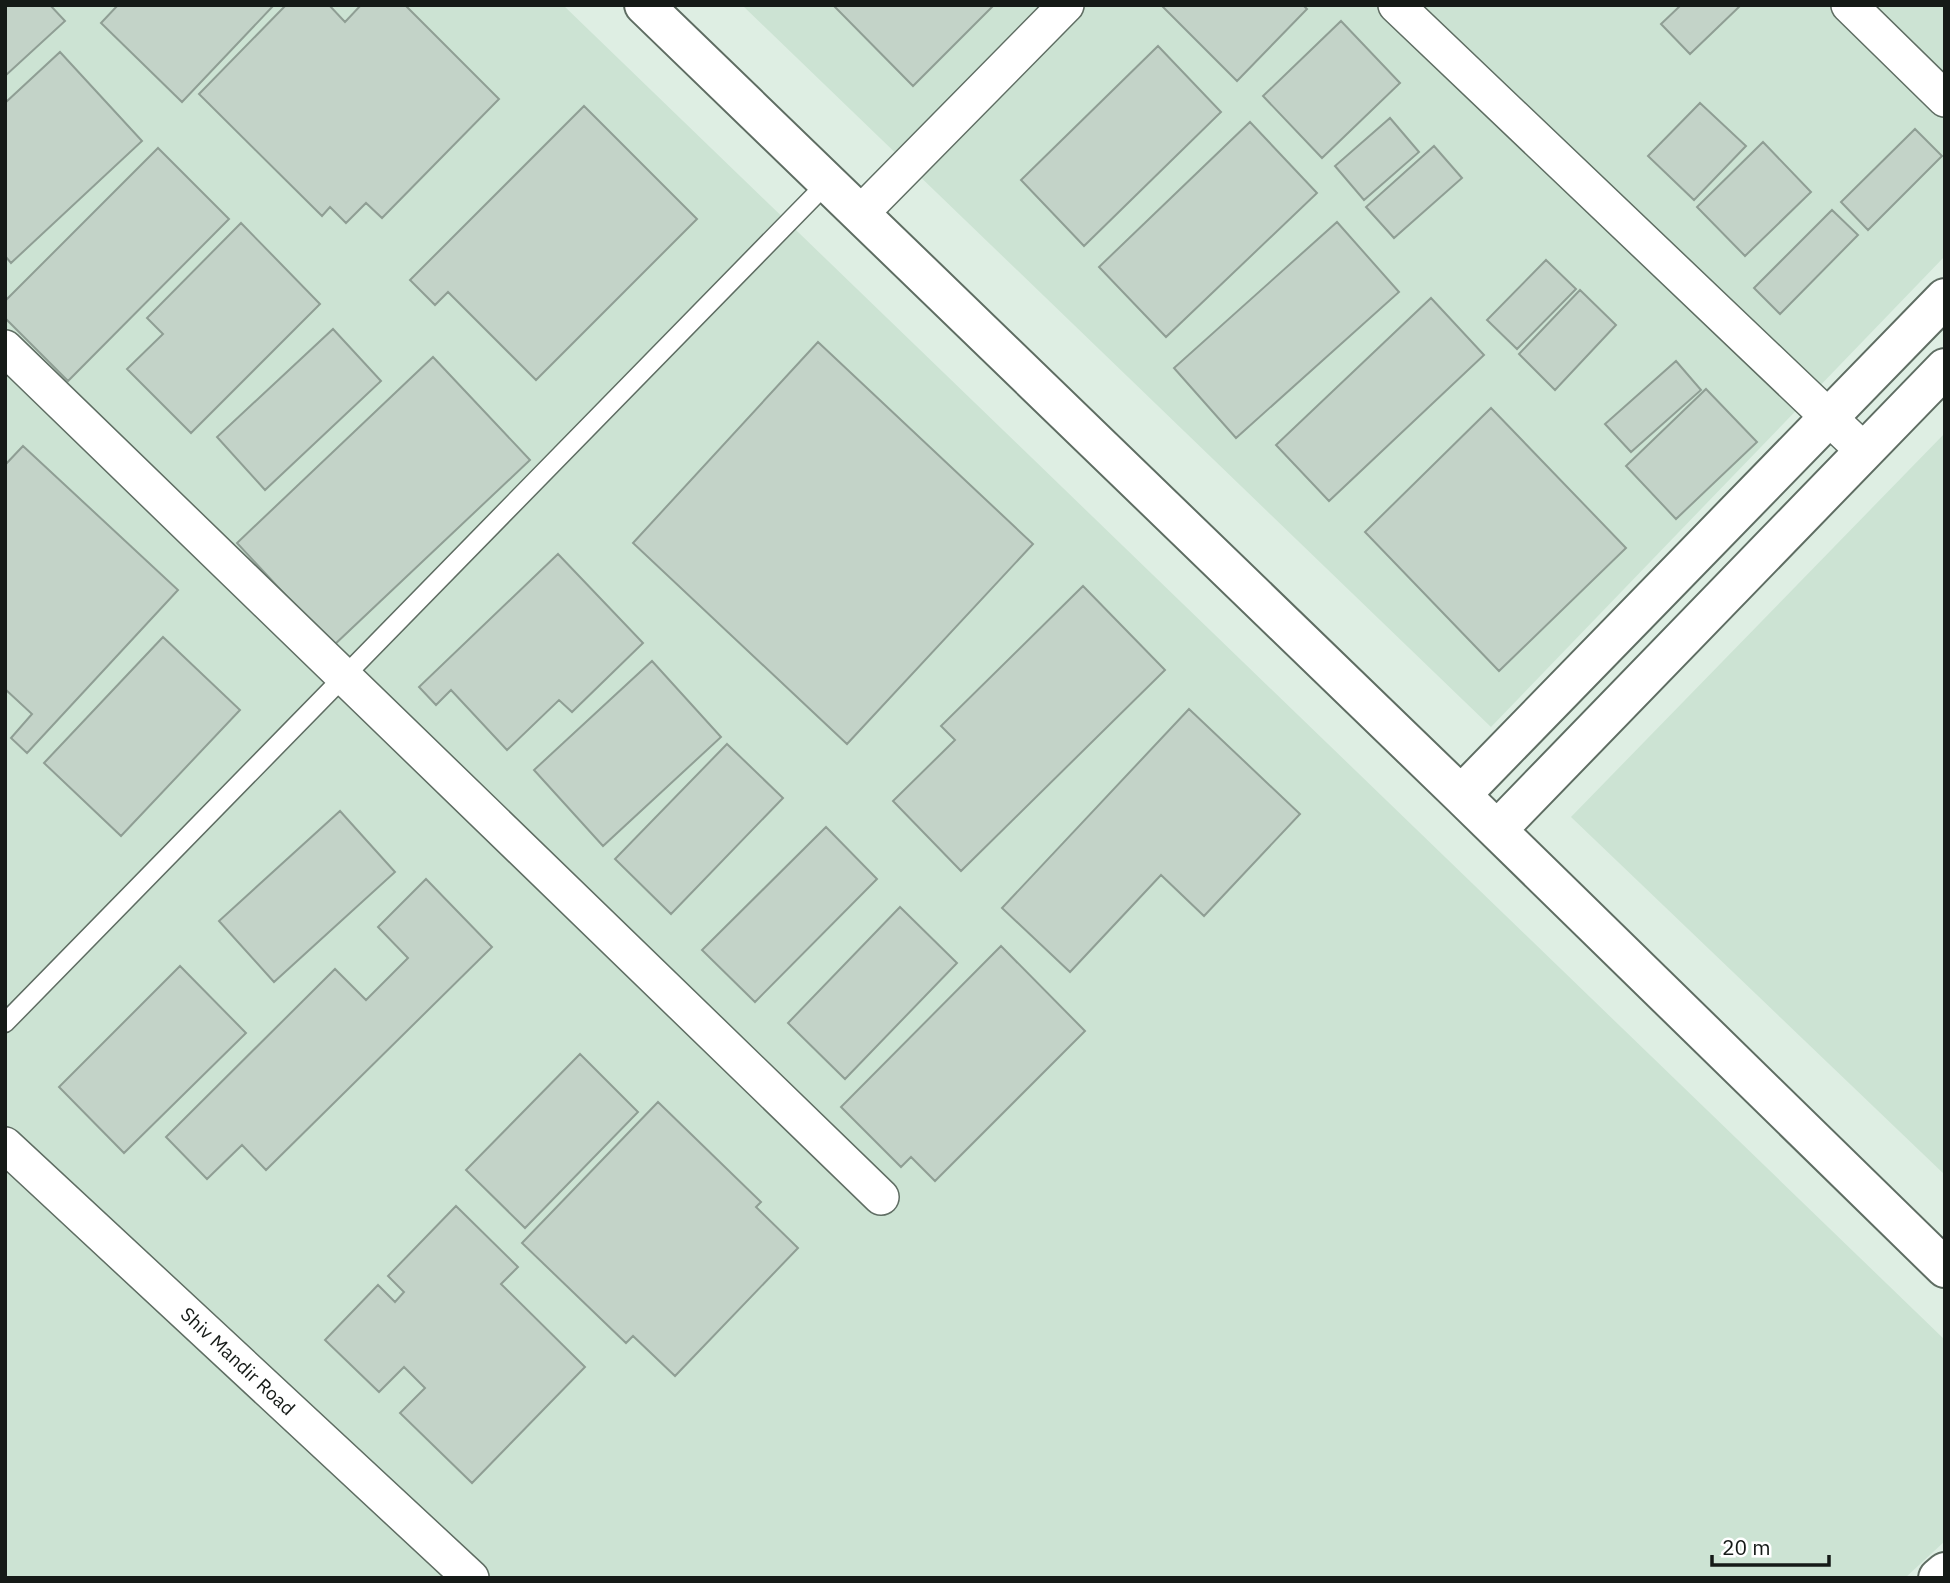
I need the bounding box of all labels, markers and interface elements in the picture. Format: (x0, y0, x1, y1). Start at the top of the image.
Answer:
street label: Shiv Mandir Road (176, 1302, 300, 1420)
scale bar (1712, 1524, 1829, 1568)
text: 20 m (1722, 1533, 1771, 1561)

